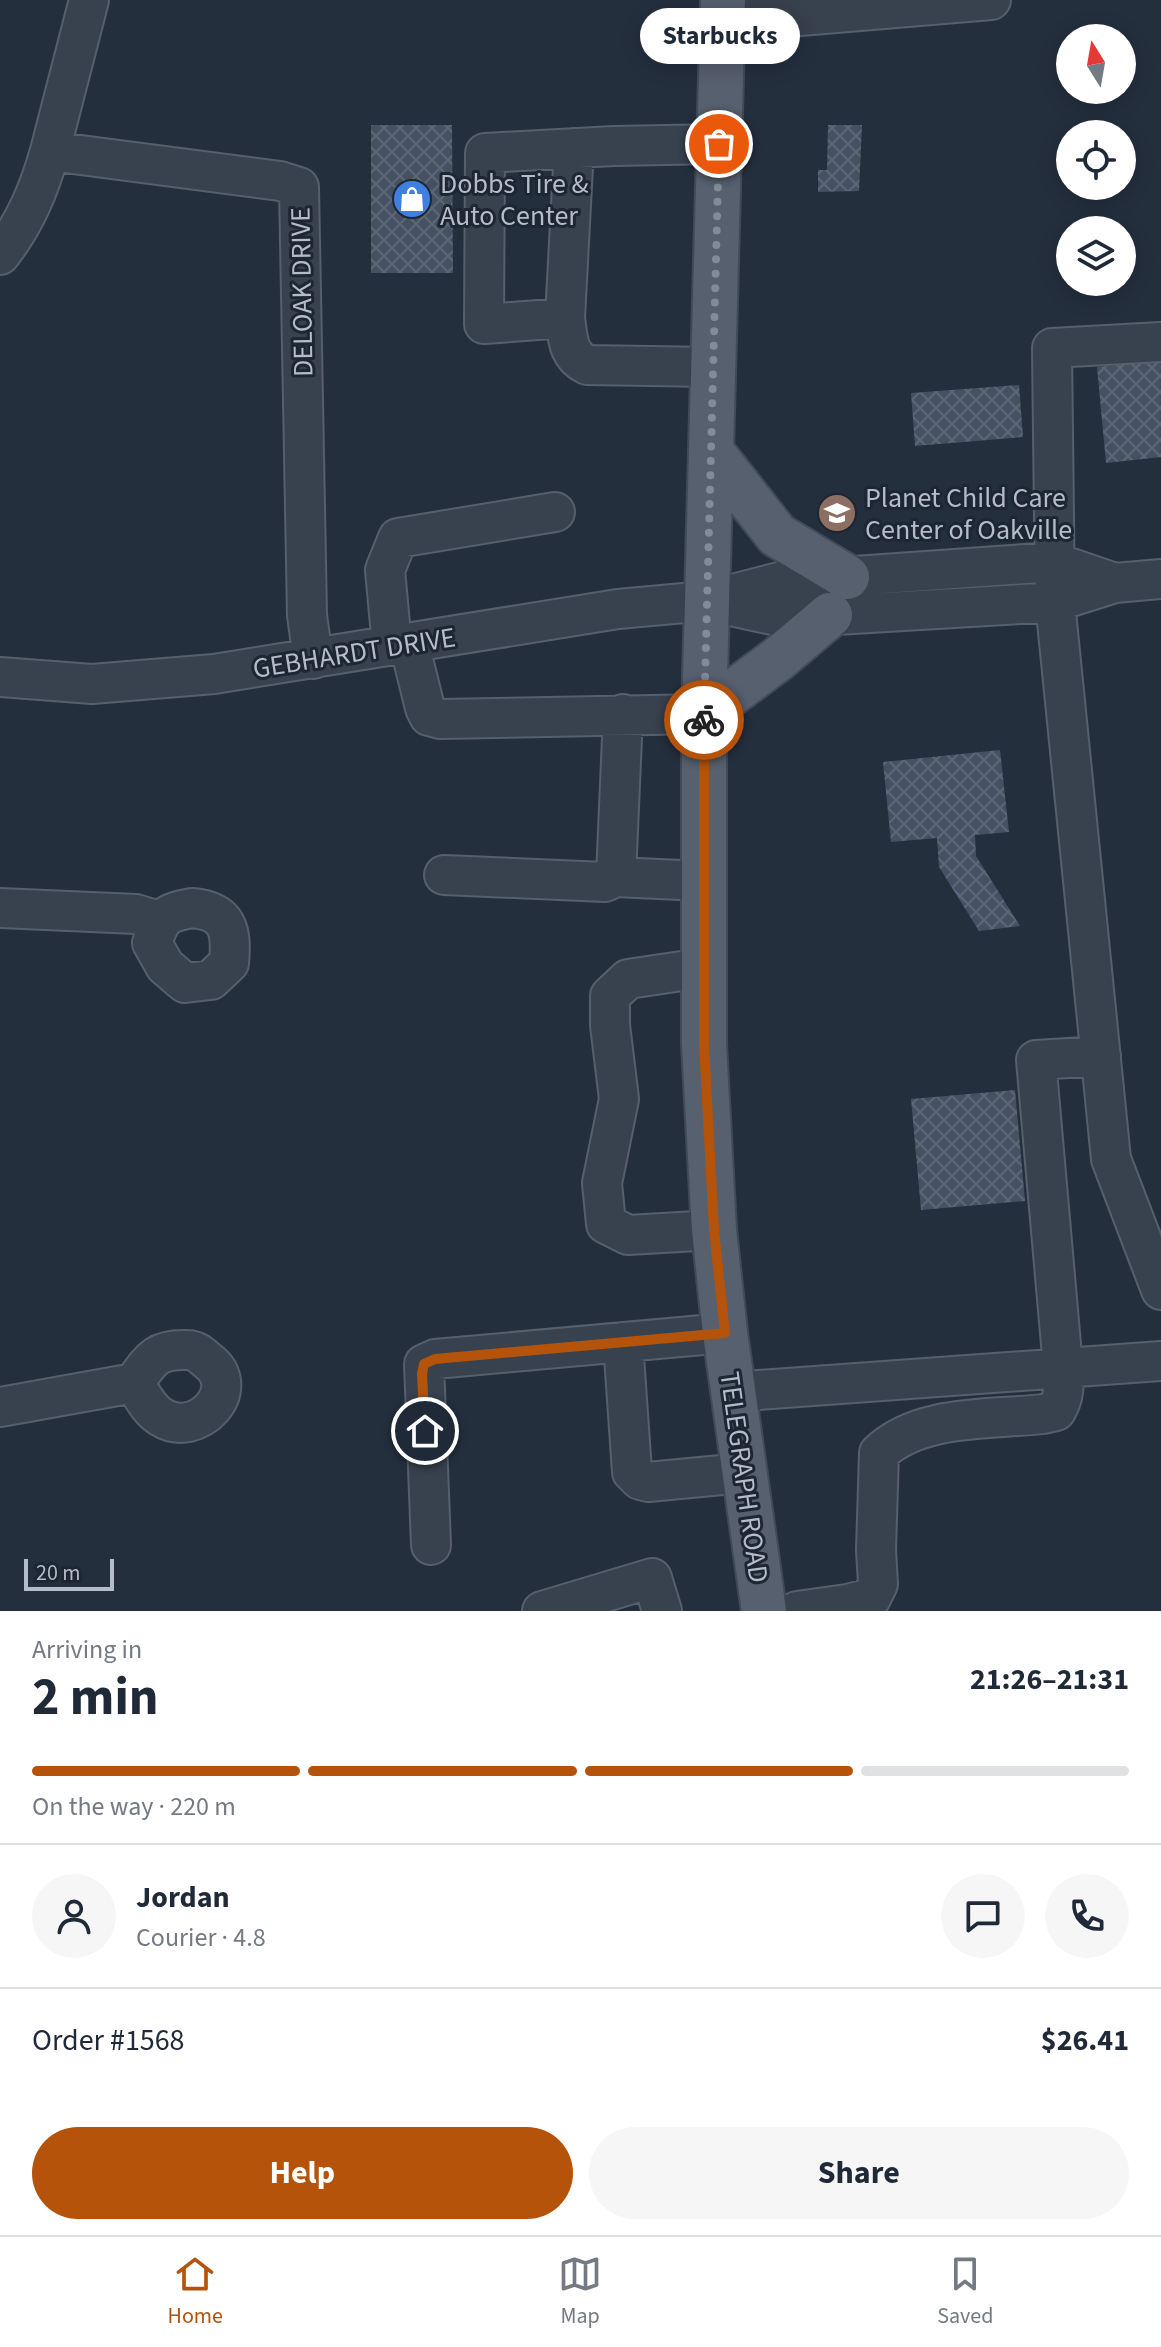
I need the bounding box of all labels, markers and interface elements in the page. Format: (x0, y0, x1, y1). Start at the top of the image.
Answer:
callout: Starbucks (639, 8, 799, 64)
text: Starbucks (663, 17, 777, 54)
north arrow (1056, 24, 1136, 104)
map controls (1056, 24, 1136, 296)
pin (685, 110, 753, 178)
button: locate (1056, 120, 1136, 200)
icon: bag (697, 122, 741, 166)
place label: Dobbs Tire & Auto Center (440, 164, 589, 236)
shop icon: Dobbs Tire & Auto Center (391, 178, 433, 220)
street label: DELOAK DRIVE (281, 207, 323, 377)
button: layers (1056, 216, 1136, 296)
place label: Planet Child Care Center of Oakville (865, 478, 1072, 550)
school or university icon: Planet Child Care Center of Oakville (816, 492, 858, 534)
street label: GEBHARDT DRIVE (250, 617, 458, 689)
courier (664, 680, 744, 760)
icon: bike (682, 698, 726, 742)
street label: TELEGRAPH ROAD (709, 1369, 779, 1585)
pin (391, 1397, 459, 1465)
icon: home (403, 1409, 447, 1453)
scale bar (24, 1555, 114, 1591)
text: 20 m (36, 1557, 81, 1589)
text: Arriving in (32, 1631, 142, 1668)
text: 21:26–21:31 (970, 1658, 1129, 1701)
text: 2 min (32, 1661, 159, 1735)
text: On the way · 220 m (32, 1788, 236, 1825)
button: person (32, 1874, 116, 1958)
button: chat (941, 1874, 1025, 1958)
button: phone (1045, 1874, 1129, 1958)
text: Jordan (136, 1876, 230, 1919)
text: Courier · 4.8 (136, 1919, 266, 1956)
text: Order #1568 (32, 2019, 185, 2062)
text: $26.41 (1041, 2019, 1129, 2062)
button: Help (32, 2127, 573, 2219)
button: Share (589, 2127, 1129, 2219)
tab: Home (168, 2252, 223, 2332)
tab: Map (558, 2252, 602, 2332)
tab: Saved (937, 2252, 993, 2332)

